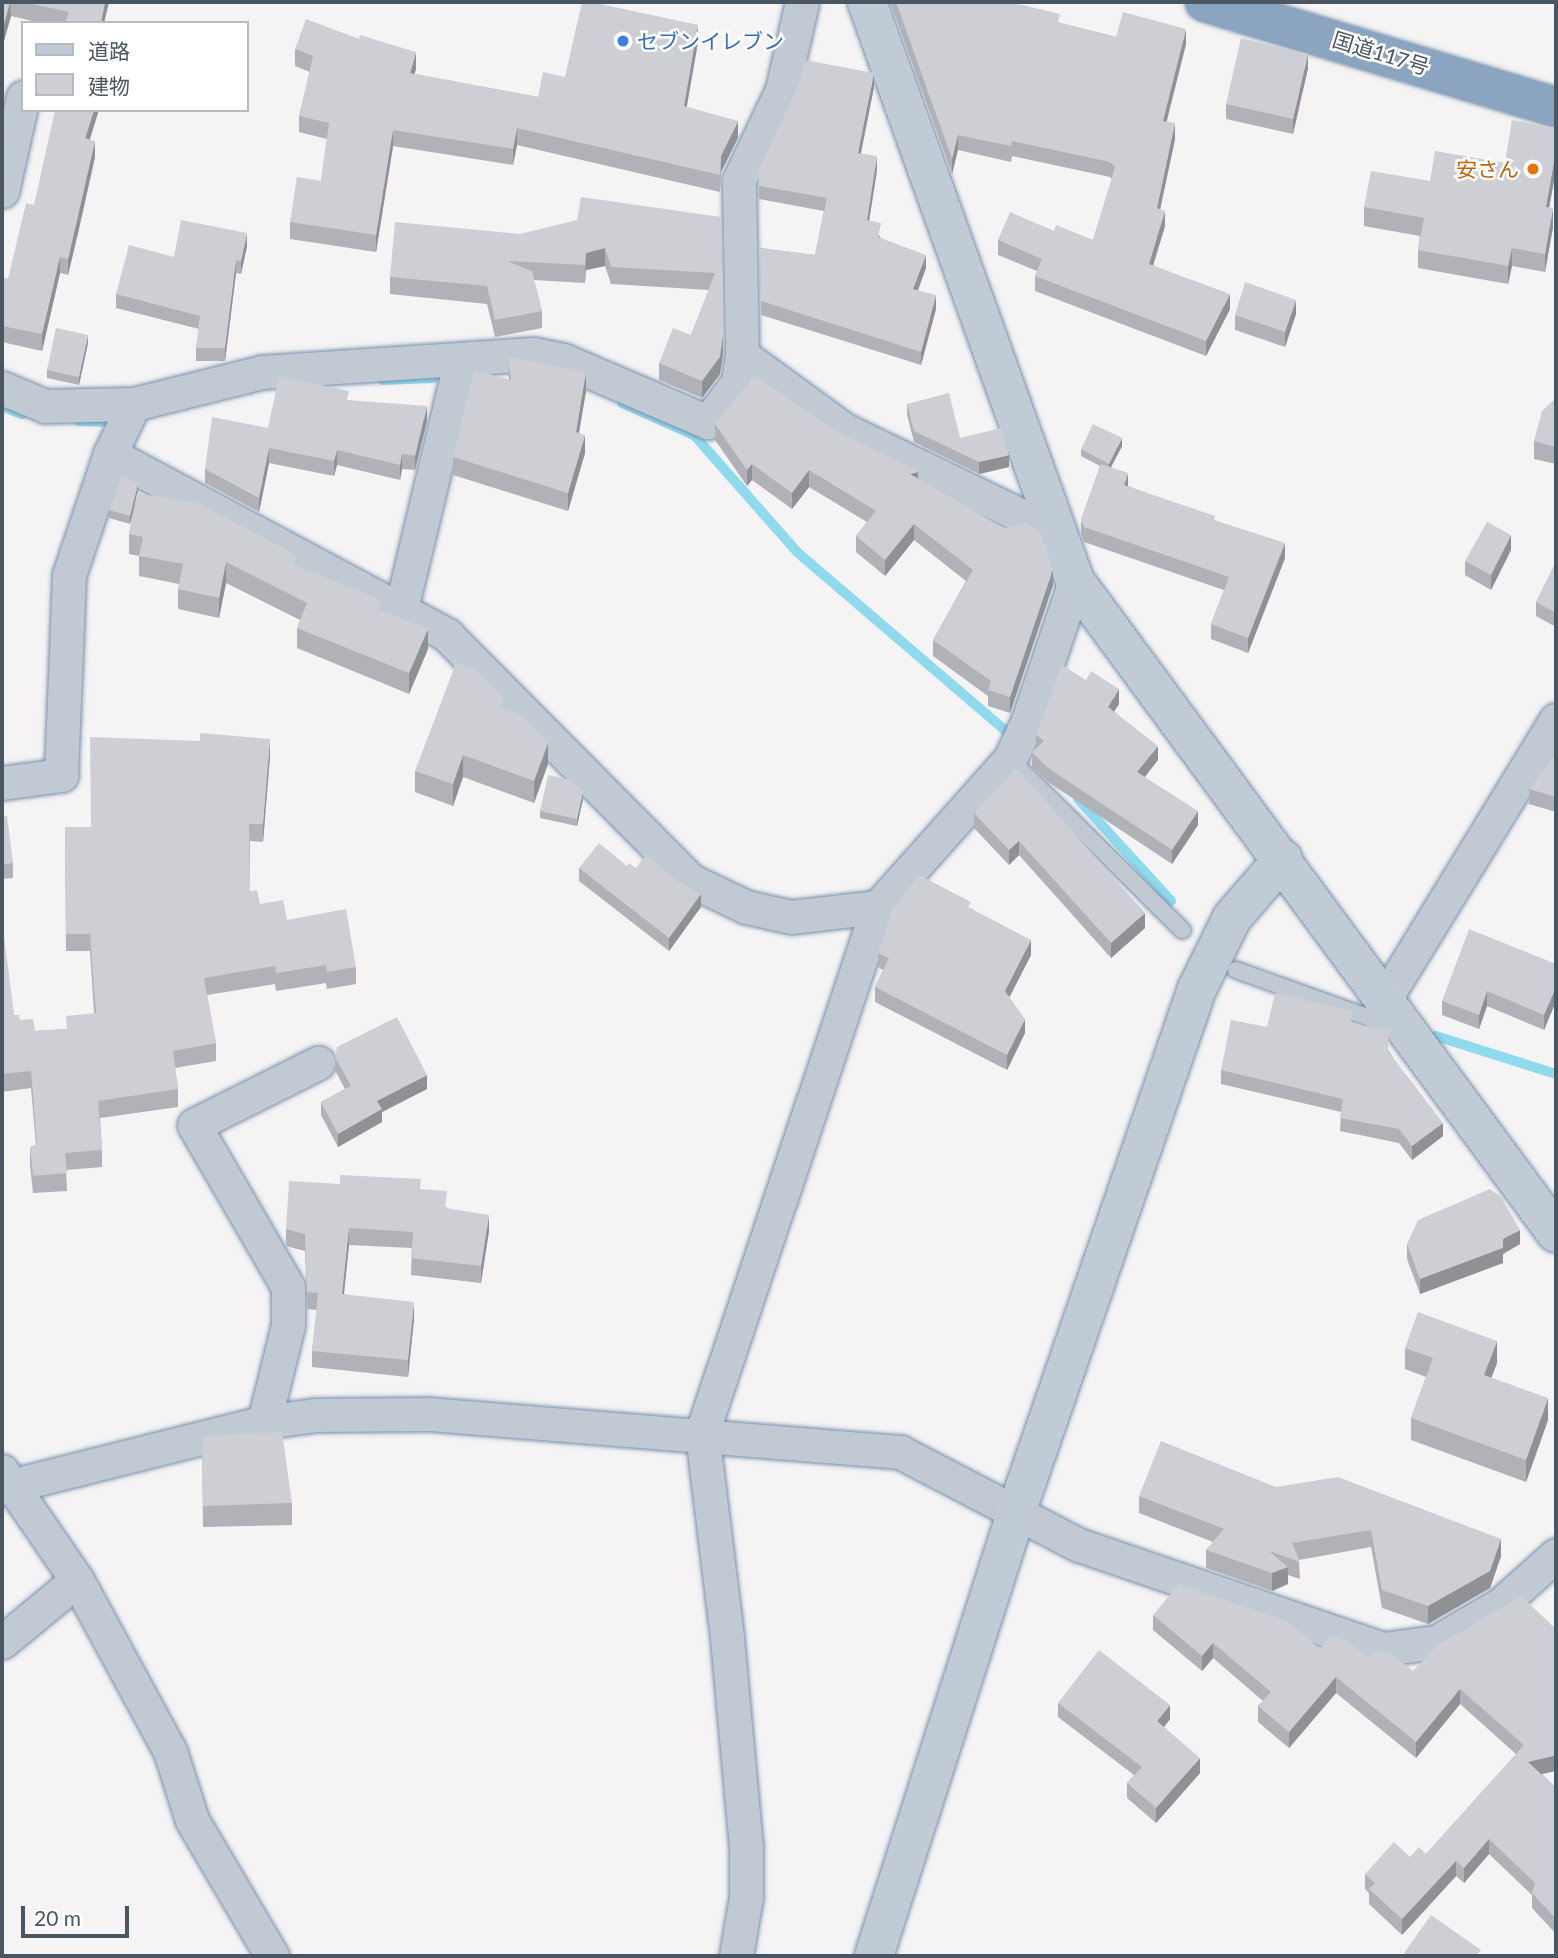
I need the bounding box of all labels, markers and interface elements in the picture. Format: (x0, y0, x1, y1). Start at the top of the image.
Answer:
legend (21, 21, 248, 112)
street label: 国道117号 (1330, 26, 1432, 80)
place label: セブンイレブン (637, 28, 784, 54)
marker: セブンイレブン (615, 33, 631, 49)
text: 道路 (88, 38, 130, 63)
text: 建物 (88, 73, 130, 98)
place label: 安さん (1456, 156, 1519, 182)
marker: 安さん (1525, 161, 1541, 177)
scale bar (24, 1892, 133, 1936)
text: 20 m (34, 1905, 81, 1930)

